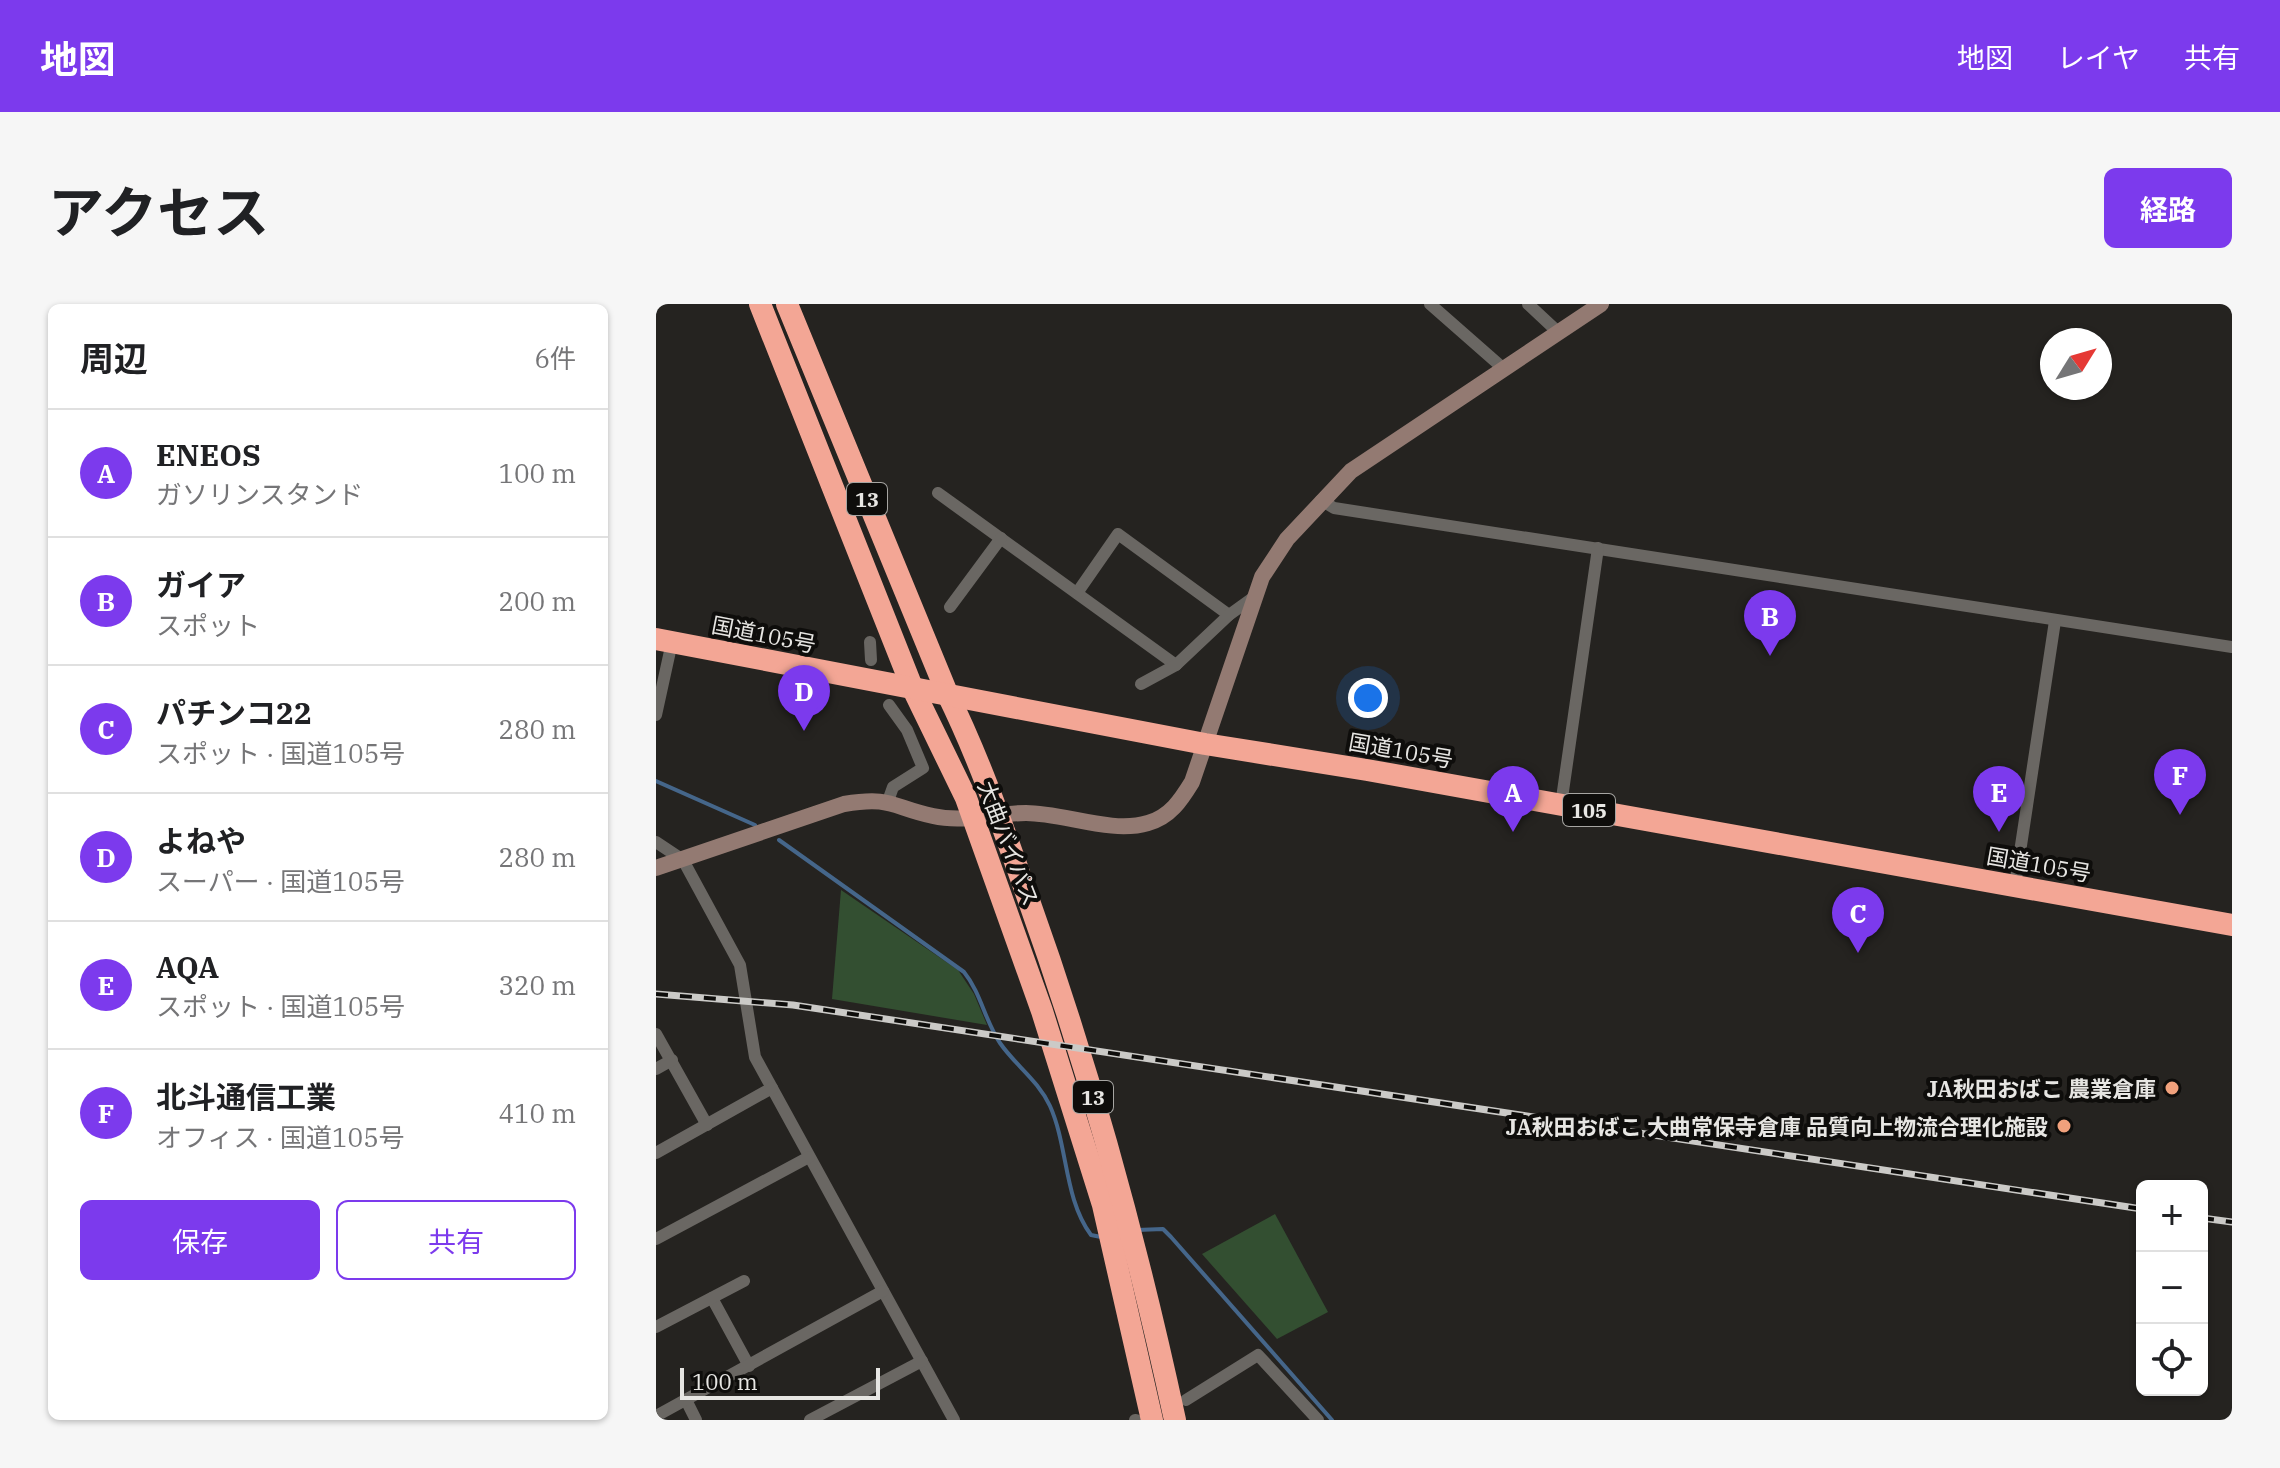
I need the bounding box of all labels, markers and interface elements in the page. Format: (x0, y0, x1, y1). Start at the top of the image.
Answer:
text: 地図 (40, 34, 116, 83)
text: 地図 (1957, 39, 2013, 76)
text: レイヤ (2057, 39, 2140, 76)
text: 共有 (2184, 39, 2240, 76)
button: 経路 (2104, 168, 2232, 248)
text: アクセス (48, 176, 269, 248)
north arrow (2040, 328, 2112, 400)
text: 周辺 (80, 336, 148, 380)
text: 6件 (534, 341, 576, 375)
text: ENEOS (156, 435, 261, 474)
text: A (97, 456, 115, 490)
text: 100 m (498, 456, 576, 490)
text: ガソリンスタンド (156, 477, 363, 511)
road number: 13 (847, 483, 887, 515)
text: ガイア (156, 565, 246, 604)
text: B (97, 584, 115, 618)
text: 200 m (498, 584, 576, 618)
pin: B (1744, 590, 1796, 656)
text: スポット (156, 608, 260, 642)
street label: 国道105号 (709, 610, 819, 658)
pin: D (778, 665, 830, 731)
your location (1348, 678, 1388, 718)
text: パチンコ22 (156, 693, 312, 732)
text: C (97, 712, 115, 746)
text: 280 m (498, 712, 576, 746)
street label: 国道105号 (1346, 727, 1456, 773)
text: スポット · 国道105号 (156, 736, 405, 770)
pin: F (2154, 749, 2206, 815)
pin: A (1487, 766, 1539, 832)
pin: E (1973, 766, 2025, 832)
street label: 大曲バイパス (972, 776, 1046, 910)
road number: 105 (1563, 794, 1615, 826)
text: よねや (156, 821, 246, 860)
text: D (96, 840, 116, 874)
text: 280 m (498, 840, 576, 874)
street label: 国道105号 (1984, 841, 2094, 887)
text: スーパー · 国道105号 (156, 864, 405, 898)
pin: C (1832, 887, 1884, 953)
text: AQA (156, 947, 219, 986)
text: E (97, 968, 115, 1002)
text: 320 m (498, 968, 576, 1002)
text: スポット · 国道105号 (156, 989, 405, 1023)
place label: JA秋田おばこ 農業倉庫 (1927, 1074, 2156, 1103)
text: 北斗通信工業 (156, 1077, 336, 1116)
marker: JA秋田おばこ 農業倉庫 (2163, 1079, 2181, 1097)
road number: 13 (1073, 1081, 1113, 1113)
text: F (98, 1096, 114, 1130)
text: 410 m (498, 1096, 576, 1130)
place label: JA秋田おばこ 大曲常保寺倉庫 品質向上物流合理化施設 (1506, 1112, 2048, 1141)
marker: JA秋田おばこ 大曲常保寺倉庫 品質向上物流合理化施設 (2055, 1117, 2073, 1135)
text: オフィス · 国道105号 (156, 1120, 405, 1154)
map controls (2136, 1180, 2208, 1396)
button: + (2136, 1180, 2208, 1252)
button: 保存 (80, 1200, 320, 1280)
button: 共有 (336, 1200, 576, 1280)
button: − (2136, 1252, 2208, 1324)
button: locate (2136, 1324, 2208, 1396)
scale bar (680, 1364, 880, 1400)
text: 100 m (692, 1367, 758, 1396)

